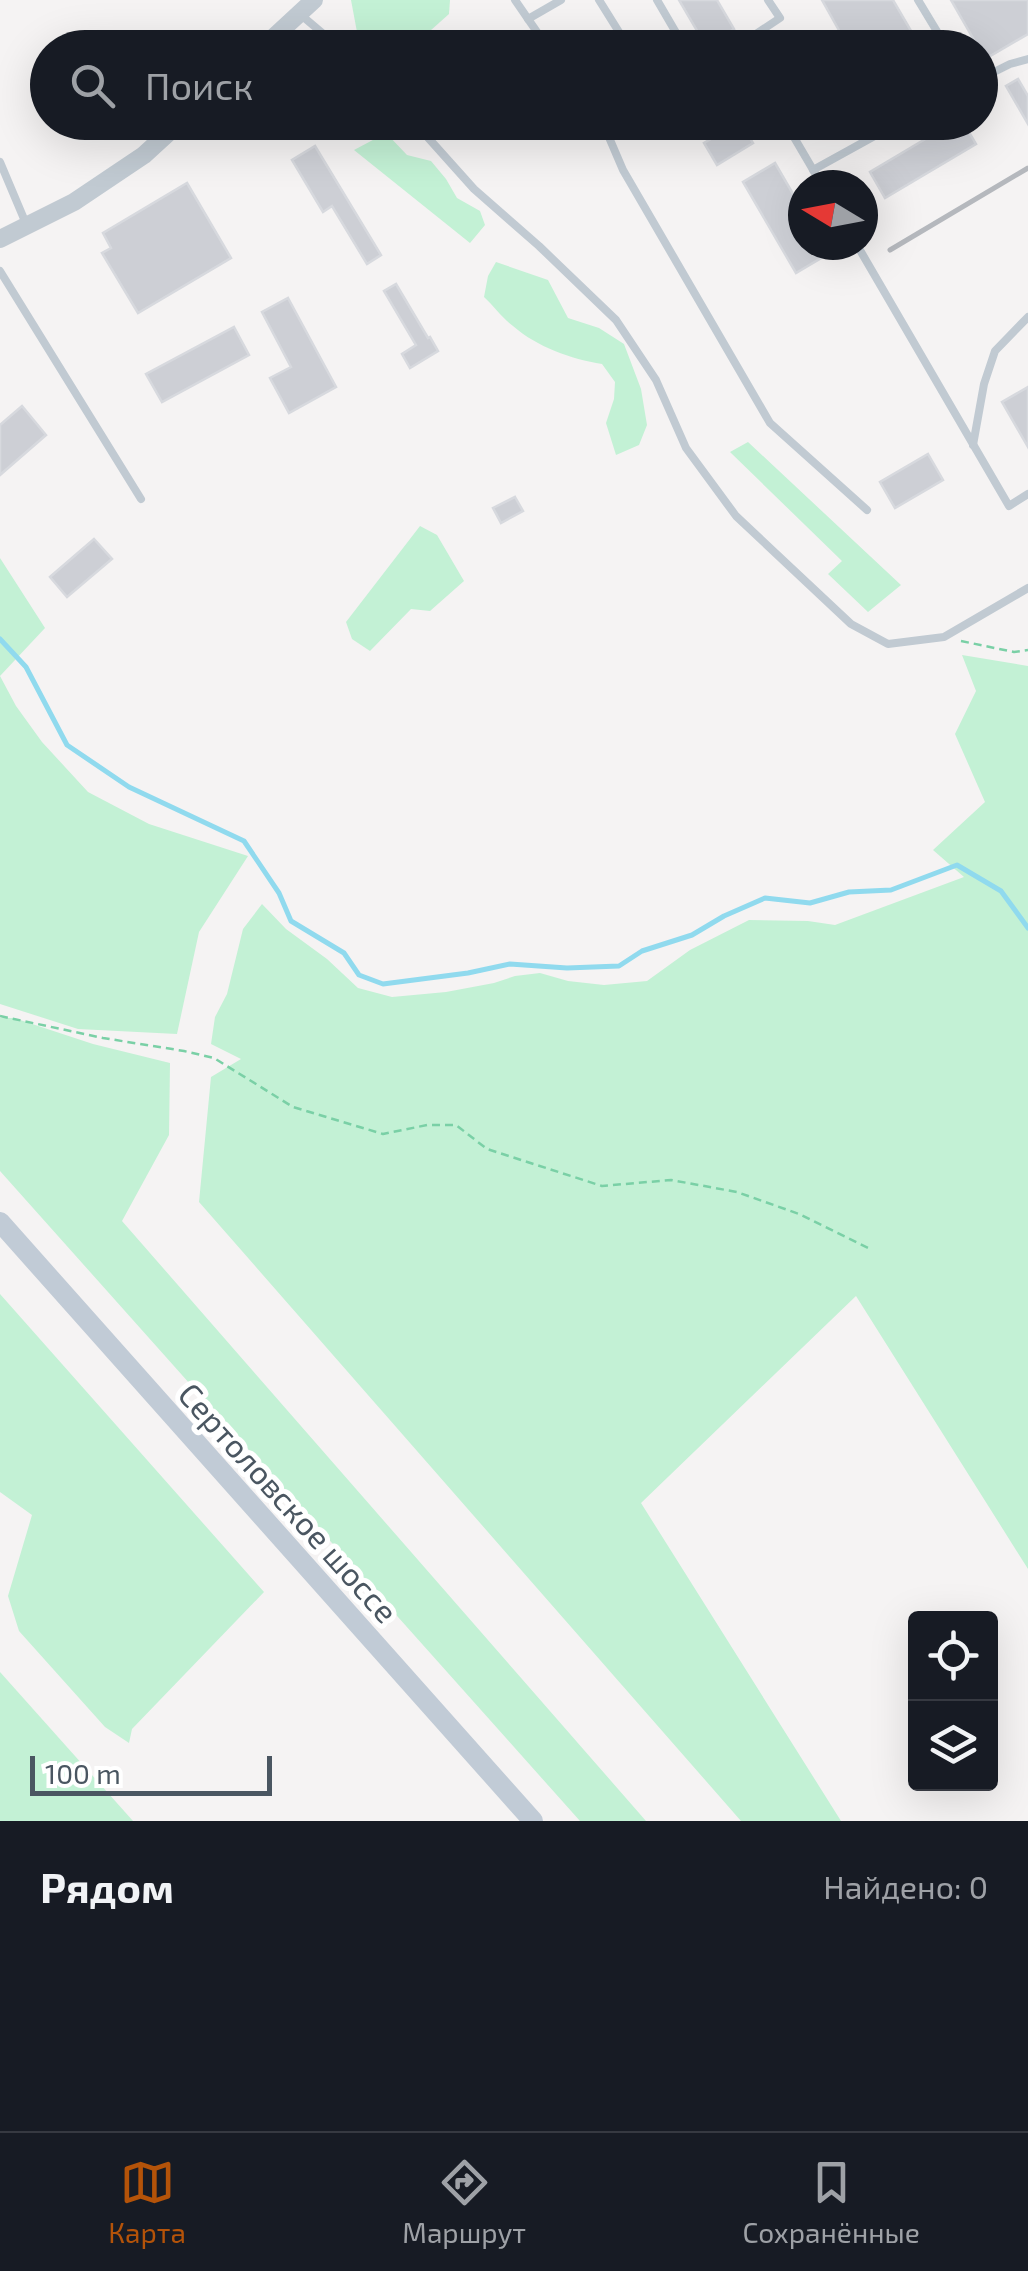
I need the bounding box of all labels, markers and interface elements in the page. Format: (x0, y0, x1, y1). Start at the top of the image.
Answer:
search box (30, 30, 998, 140)
icon: search (65, 58, 120, 113)
text: Поиск (145, 62, 254, 108)
north arrow (788, 170, 878, 260)
street label: Сертоловское шоссе (171, 1374, 407, 1630)
map controls (908, 1611, 998, 1791)
button: locate (908, 1611, 998, 1701)
button: layers (908, 1701, 998, 1791)
scale bar (30, 1751, 272, 1796)
text: 100 m (45, 1756, 121, 1790)
text: Рядом (40, 1861, 174, 1911)
text: Найдено: 0 (823, 1867, 988, 1905)
tab: Карта (108, 2155, 186, 2249)
tab: Маршрут (402, 2155, 526, 2249)
tab: Сохранённые (742, 2155, 920, 2249)

